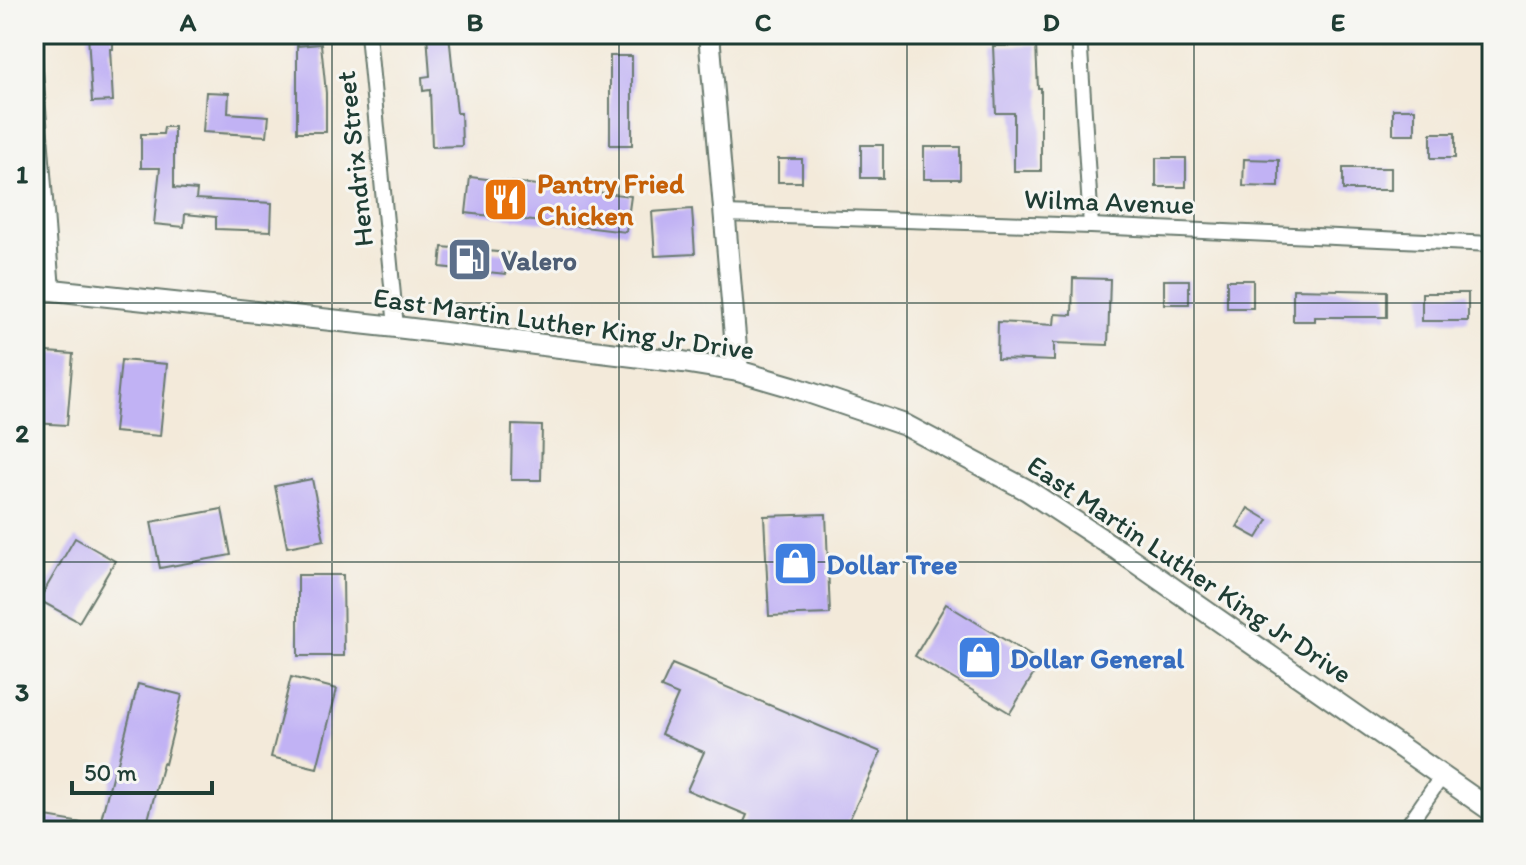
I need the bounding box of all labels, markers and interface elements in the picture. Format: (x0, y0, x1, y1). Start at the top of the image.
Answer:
text: A (179, 6, 197, 38)
text: B (467, 6, 484, 38)
text: C (755, 6, 772, 38)
text: D (1042, 6, 1060, 38)
text: E (1331, 6, 1345, 38)
street label: Hendrix Street (328, 69, 380, 249)
text: 1 (16, 158, 28, 190)
place label: Pantry Fried Chicken (537, 166, 685, 232)
restaurant icon: Pantry Fried Chicken (482, 175, 530, 223)
street label: Wilma Avenue (1023, 181, 1195, 221)
fuel station icon: Valero (446, 236, 494, 284)
place label: Valero (501, 243, 577, 277)
street label: East Martin Luther King Jr Drive (371, 279, 757, 367)
text: 2 (15, 417, 29, 449)
street label: East Martin Luther King Jr Drive (1021, 447, 1359, 691)
shop icon: Dollar Tree (771, 540, 819, 588)
place label: Dollar Tree (826, 547, 958, 581)
shop icon: Dollar General (955, 634, 1003, 682)
place label: Dollar General (1010, 641, 1184, 675)
text: 3 (15, 676, 29, 708)
scale bar (72, 745, 212, 795)
text: 50 m (84, 758, 137, 787)

